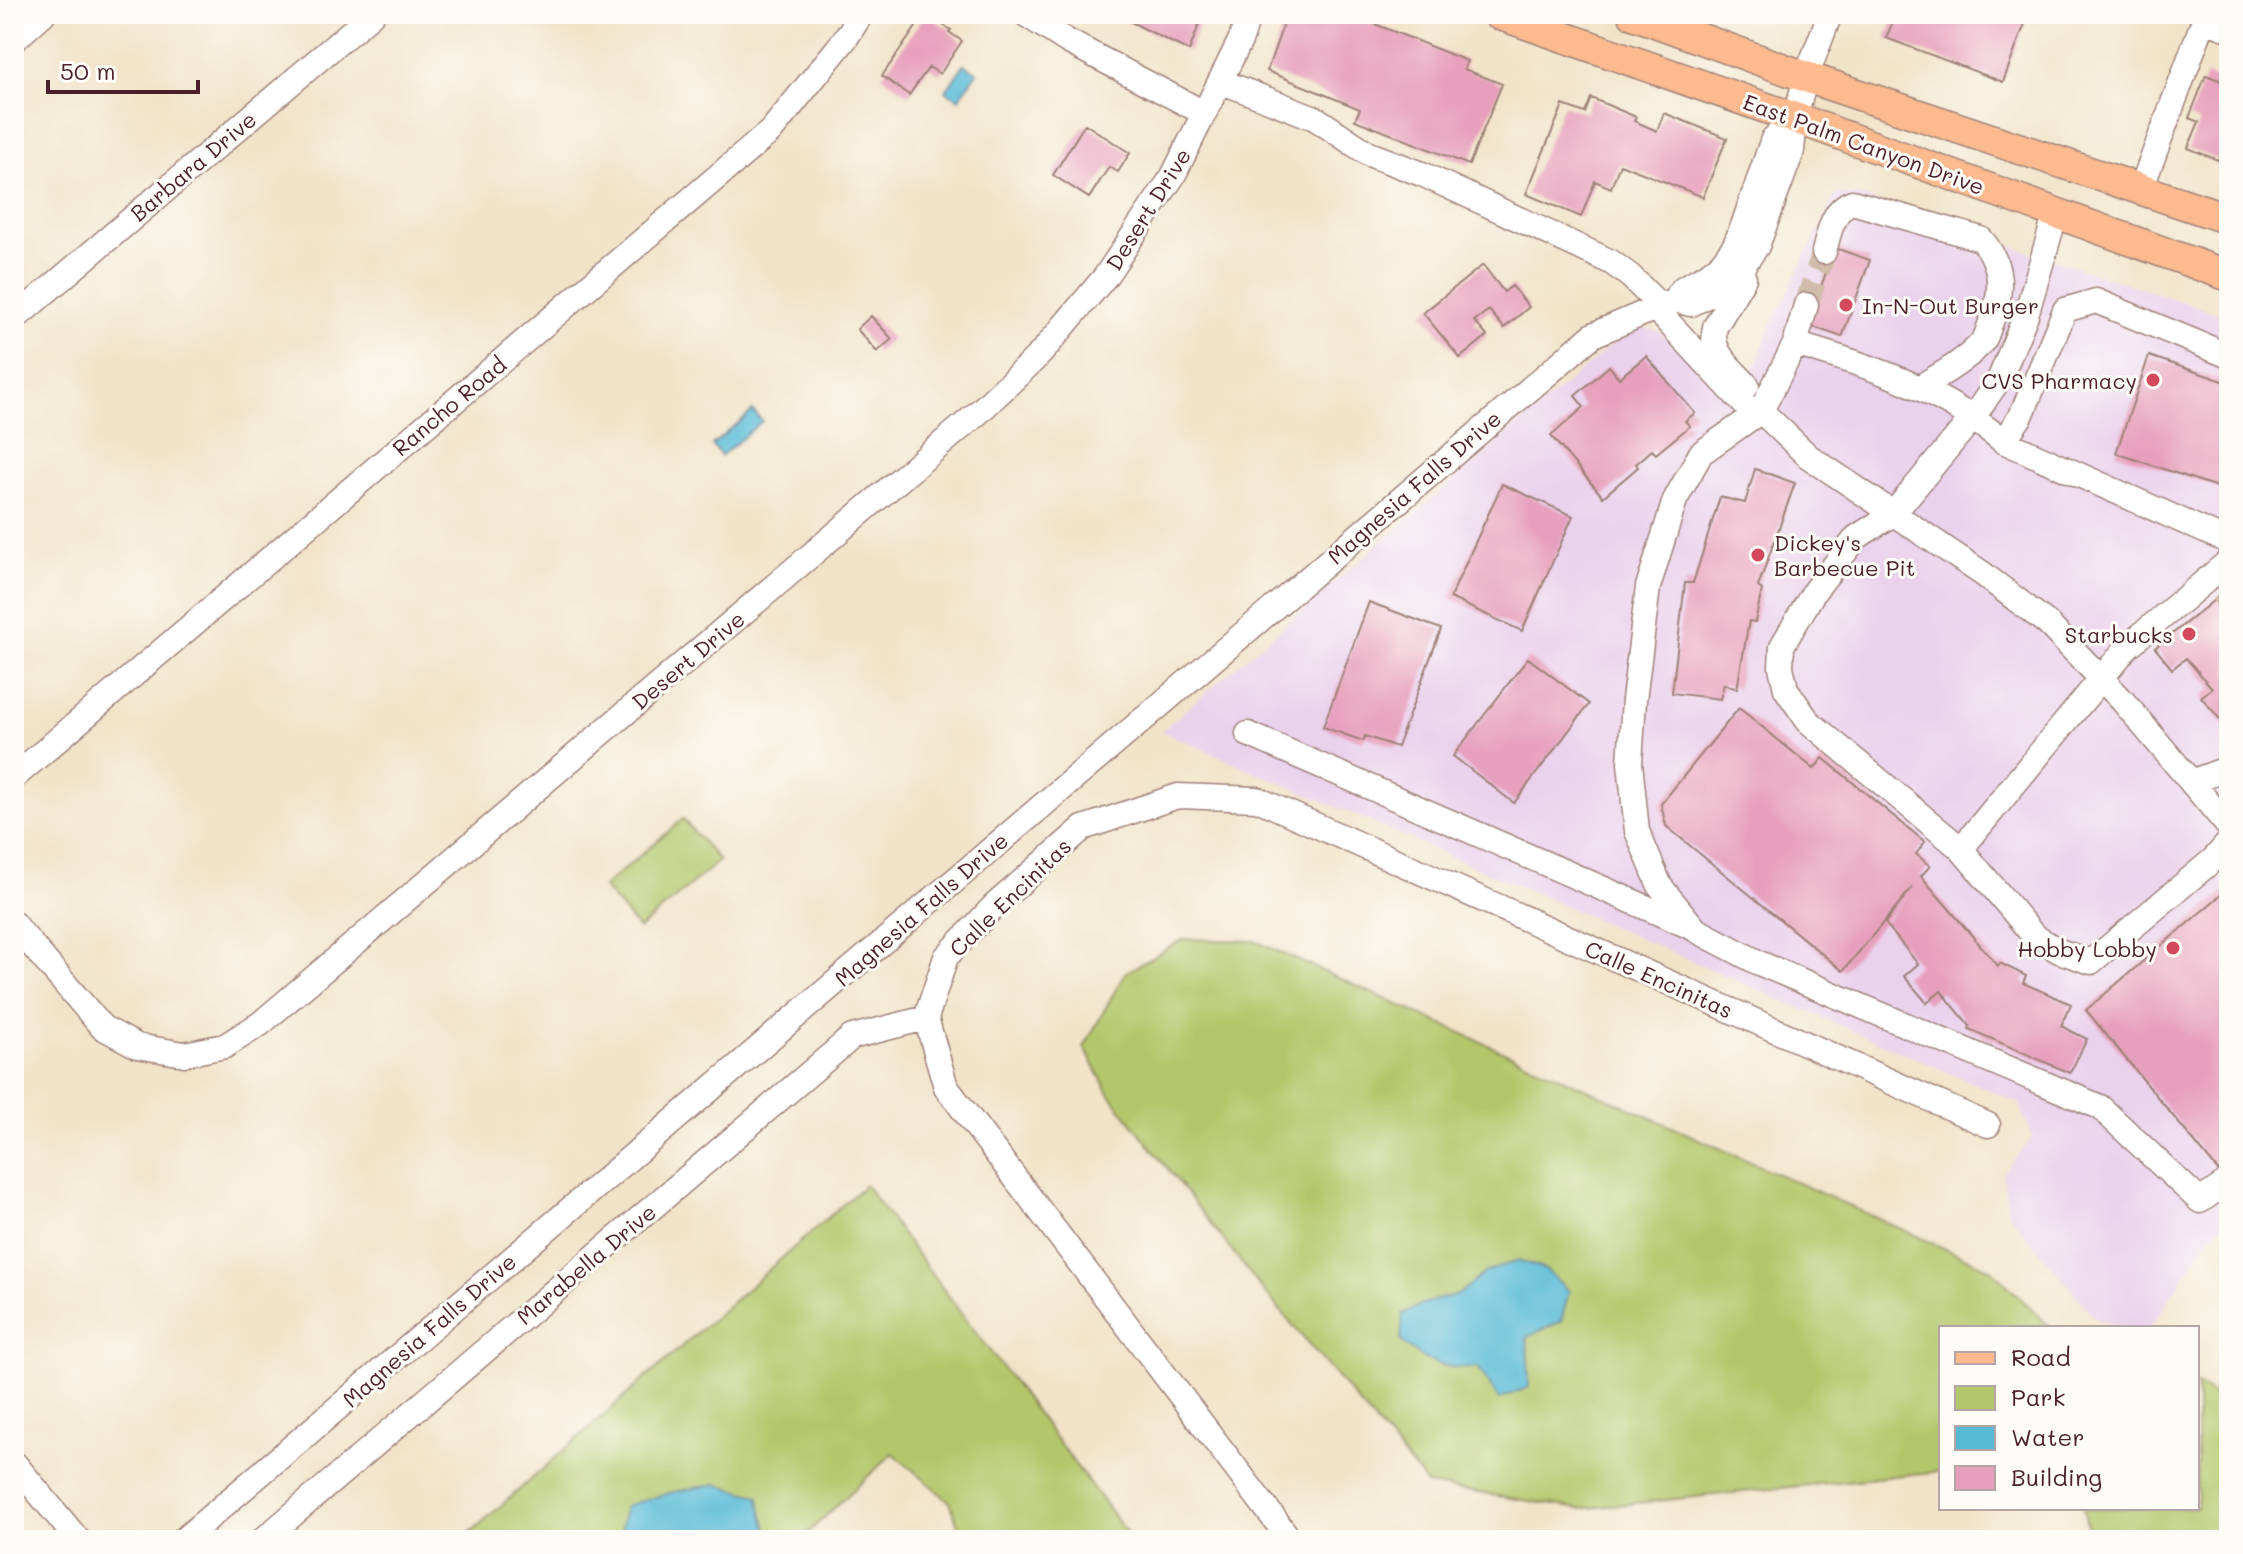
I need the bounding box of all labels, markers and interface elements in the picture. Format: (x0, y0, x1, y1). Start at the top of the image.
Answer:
scale bar (48, 44, 198, 94)
text: 50 m (60, 55, 116, 86)
street label: East Palm Canyon Drive (1739, 87, 1989, 201)
street label: Barbara Drive (124, 105, 262, 227)
street label: Desert Drive (1099, 142, 1197, 276)
place label: In-N-Out Burger (1862, 291, 2039, 320)
marker: In-N-Out Burger (1837, 296, 1855, 314)
street label: Rancho Road (386, 350, 512, 462)
place label: CVS Pharmacy (1981, 366, 2137, 395)
marker: CVS Pharmacy (2144, 371, 2162, 389)
street label: Magnesia Falls Drive (1321, 404, 1507, 570)
place label: Dickey's Barbecue Pit (1774, 528, 1916, 582)
marker: Dickey's Barbecue Pit (1749, 546, 1767, 564)
street label: Desert Drive (625, 604, 751, 716)
place label: Starbucks (2065, 620, 2173, 649)
marker: Starbucks (2180, 625, 2198, 643)
street label: Magnesia Falls Drive (828, 826, 1014, 992)
street label: Calle Encinitas (943, 831, 1077, 963)
street label: Calle Encinitas (1581, 934, 1737, 1024)
place label: Hobby Lobby (2018, 934, 2157, 963)
marker: Hobby Lobby (2164, 939, 2182, 957)
street label: Marabella Drive (510, 1197, 662, 1331)
street label: Magnesia Falls Drive (336, 1247, 522, 1413)
legend (1939, 1326, 2199, 1510)
text: Road (2011, 1341, 2071, 1372)
text: Park (2011, 1381, 2065, 1412)
text: Water (2011, 1421, 2085, 1452)
text: Building (2011, 1461, 2102, 1492)

